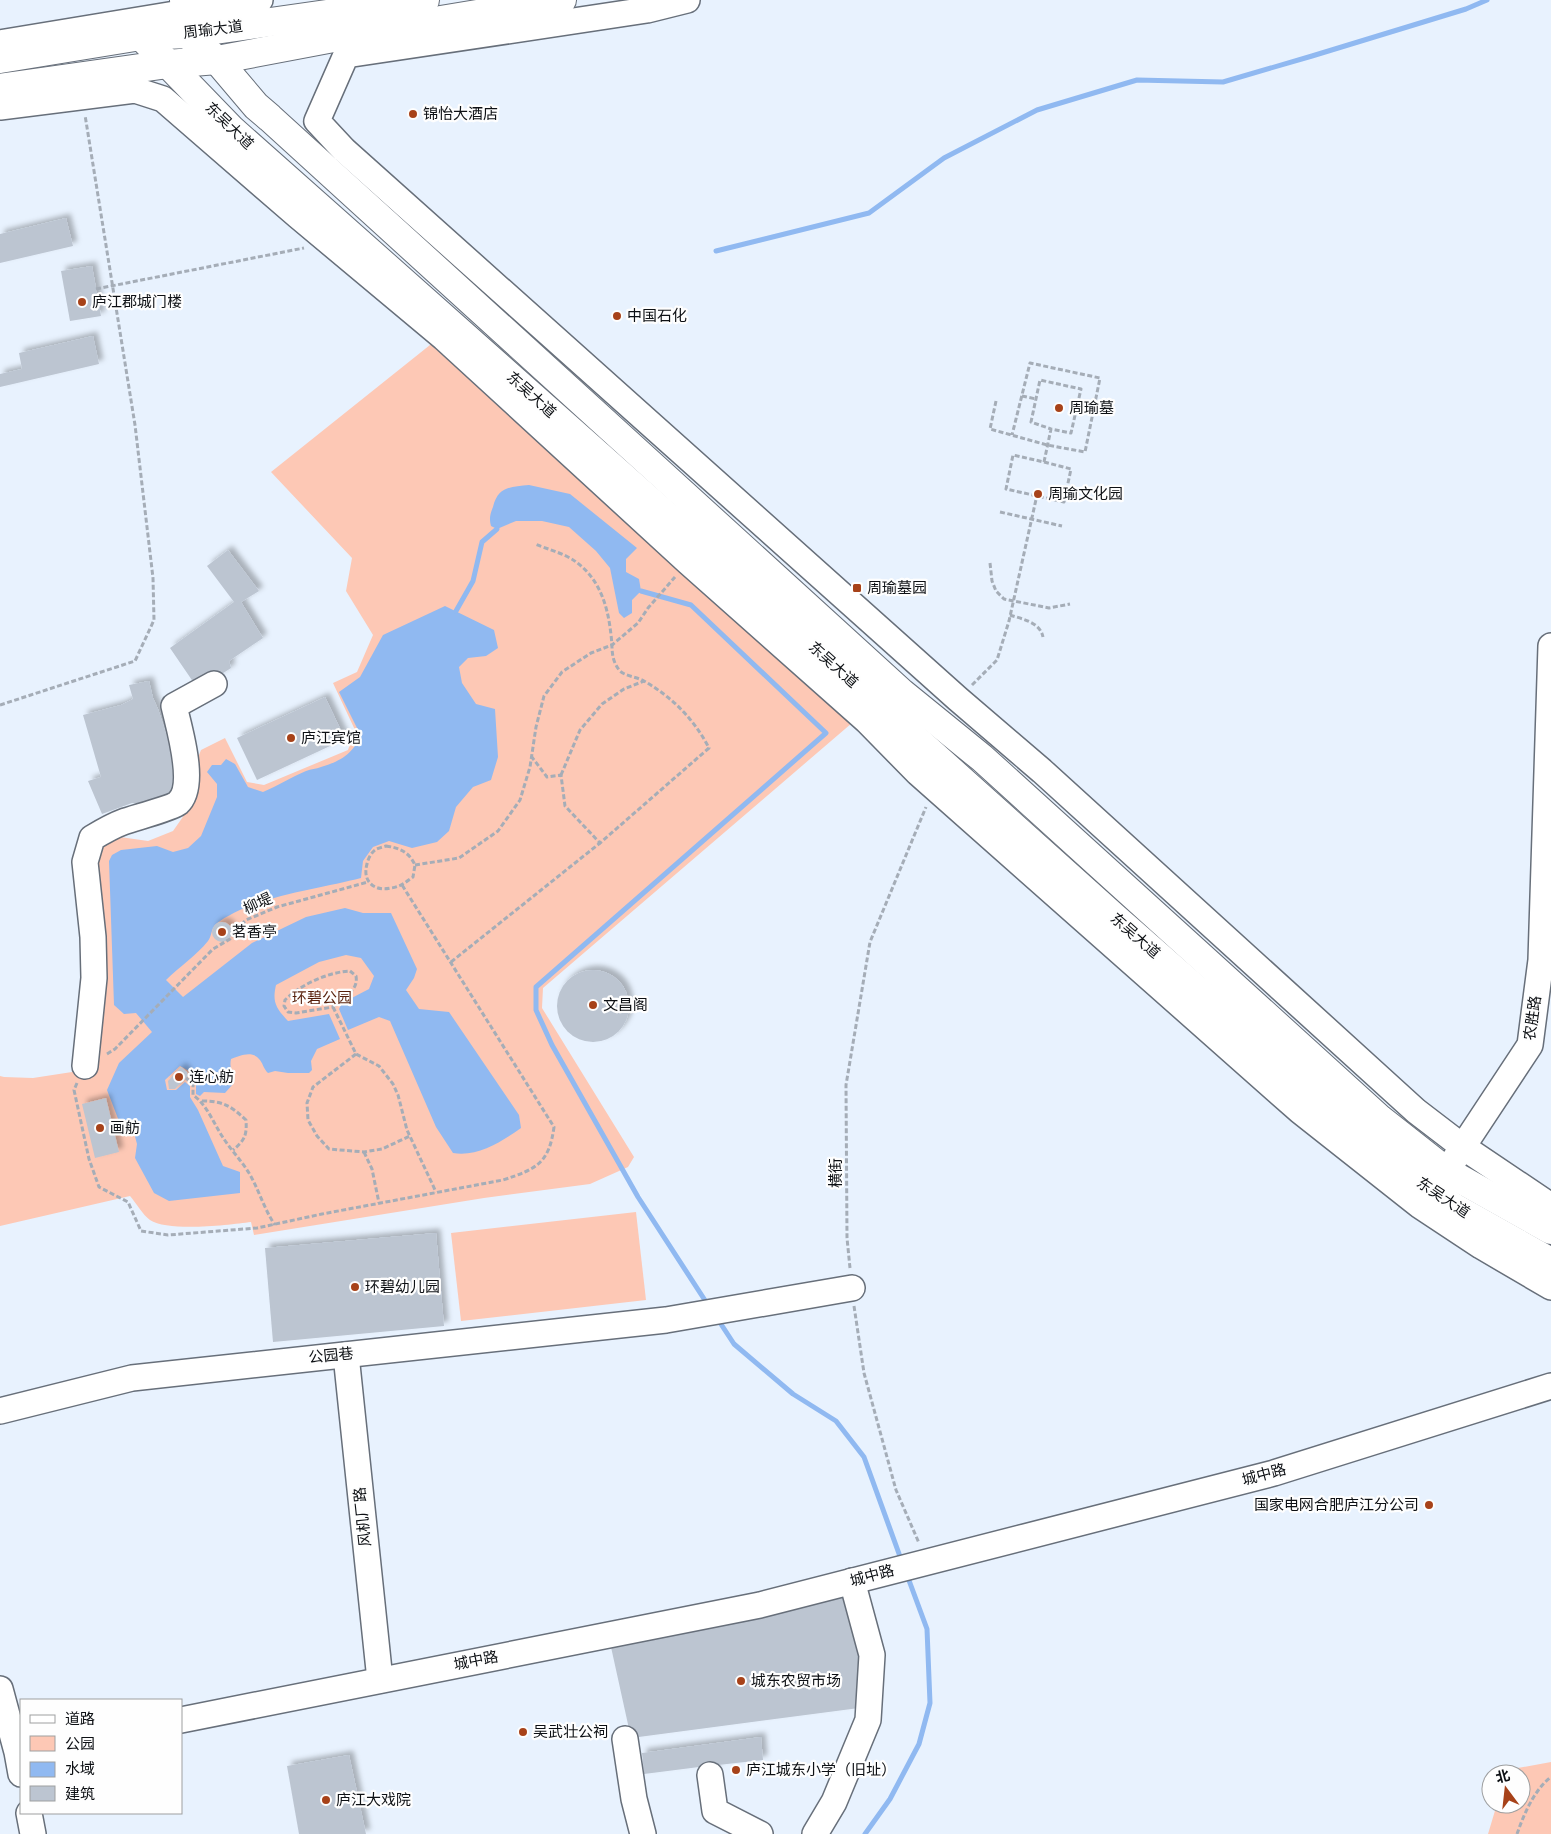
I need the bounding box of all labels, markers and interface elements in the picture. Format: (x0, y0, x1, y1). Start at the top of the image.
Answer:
street label: 周瑜大道 (182, 17, 244, 43)
street label: 东吴大道 (201, 98, 257, 154)
place label: 锦怡大酒店 (423, 105, 498, 124)
marker: 锦怡大酒店 (407, 108, 419, 120)
place label: 庐江郡城门楼 (92, 293, 182, 312)
marker: 庐江郡城门楼 (76, 296, 88, 308)
place label: 中国石化 (627, 307, 687, 326)
marker: 中国石化 (611, 310, 623, 322)
street label: 东吴大道 (502, 368, 560, 422)
place label: 周瑜墓 (1069, 399, 1114, 418)
marker: 周瑜墓 (1053, 402, 1065, 414)
place label: 周瑜文化园 (1048, 485, 1123, 504)
marker: 周瑜文化园 (1032, 488, 1044, 500)
place label: 周瑜墓园 (867, 579, 927, 598)
marker: 周瑜墓园 (851, 582, 863, 594)
street label: 东吴大道 (804, 638, 862, 692)
place label: 庐江宾馆 (301, 729, 361, 748)
marker: 庐江宾馆 (285, 732, 297, 744)
street label: 柳堤 (240, 889, 276, 919)
street label: 东吴大道 (1106, 909, 1164, 963)
place label: 茗香亭 (232, 923, 277, 942)
marker: 茗香亭 (216, 926, 228, 938)
park label: 环碧公园 (292, 989, 352, 1008)
street label: 农胜路 (1520, 994, 1546, 1042)
place label: 文昌阁 (603, 996, 648, 1015)
marker: 文昌阁 (587, 999, 599, 1011)
place label: 连心舫 (189, 1068, 234, 1087)
marker: 连心舫 (173, 1071, 185, 1083)
place label: 画舫 (110, 1119, 140, 1138)
marker: 画舫 (94, 1122, 106, 1134)
street label: 横街 (827, 1158, 846, 1188)
street label: 东吴大道 (1413, 1173, 1473, 1223)
place label: 环碧幼儿园 (365, 1278, 440, 1297)
marker: 环碧幼儿园 (349, 1281, 361, 1293)
street label: 公园巷 (308, 1344, 354, 1368)
street label: 城中路 (1240, 1460, 1288, 1490)
street label: 风机厂路 (350, 1486, 376, 1548)
place label: 国家电网合肥庐江分公司 (1254, 1496, 1419, 1515)
marker: 国家电网合肥庐江分公司 (1423, 1499, 1435, 1511)
street label: 城中路 (848, 1561, 896, 1591)
street label: 城中路 (452, 1647, 500, 1675)
place label: 城东农贸市场 (751, 1672, 841, 1691)
marker: 城东农贸市场 (735, 1675, 747, 1687)
legend (20, 1699, 182, 1814)
text: 道路 (65, 1710, 95, 1729)
place label: 吴武壮公祠 (533, 1723, 608, 1742)
marker: 吴武壮公祠 (517, 1726, 529, 1738)
text: 公园 (65, 1735, 95, 1754)
text: 水域 (65, 1760, 95, 1779)
place label: 庐江城东小学（旧址） (746, 1761, 896, 1780)
marker: 庐江城东小学（旧址） (730, 1764, 742, 1776)
north arrow (1481, 1764, 1531, 1814)
text: 北 (1494, 1767, 1512, 1787)
text: 建筑 (65, 1785, 95, 1804)
place label: 庐江大戏院 (336, 1791, 411, 1810)
marker: 庐江大戏院 (320, 1794, 332, 1806)

